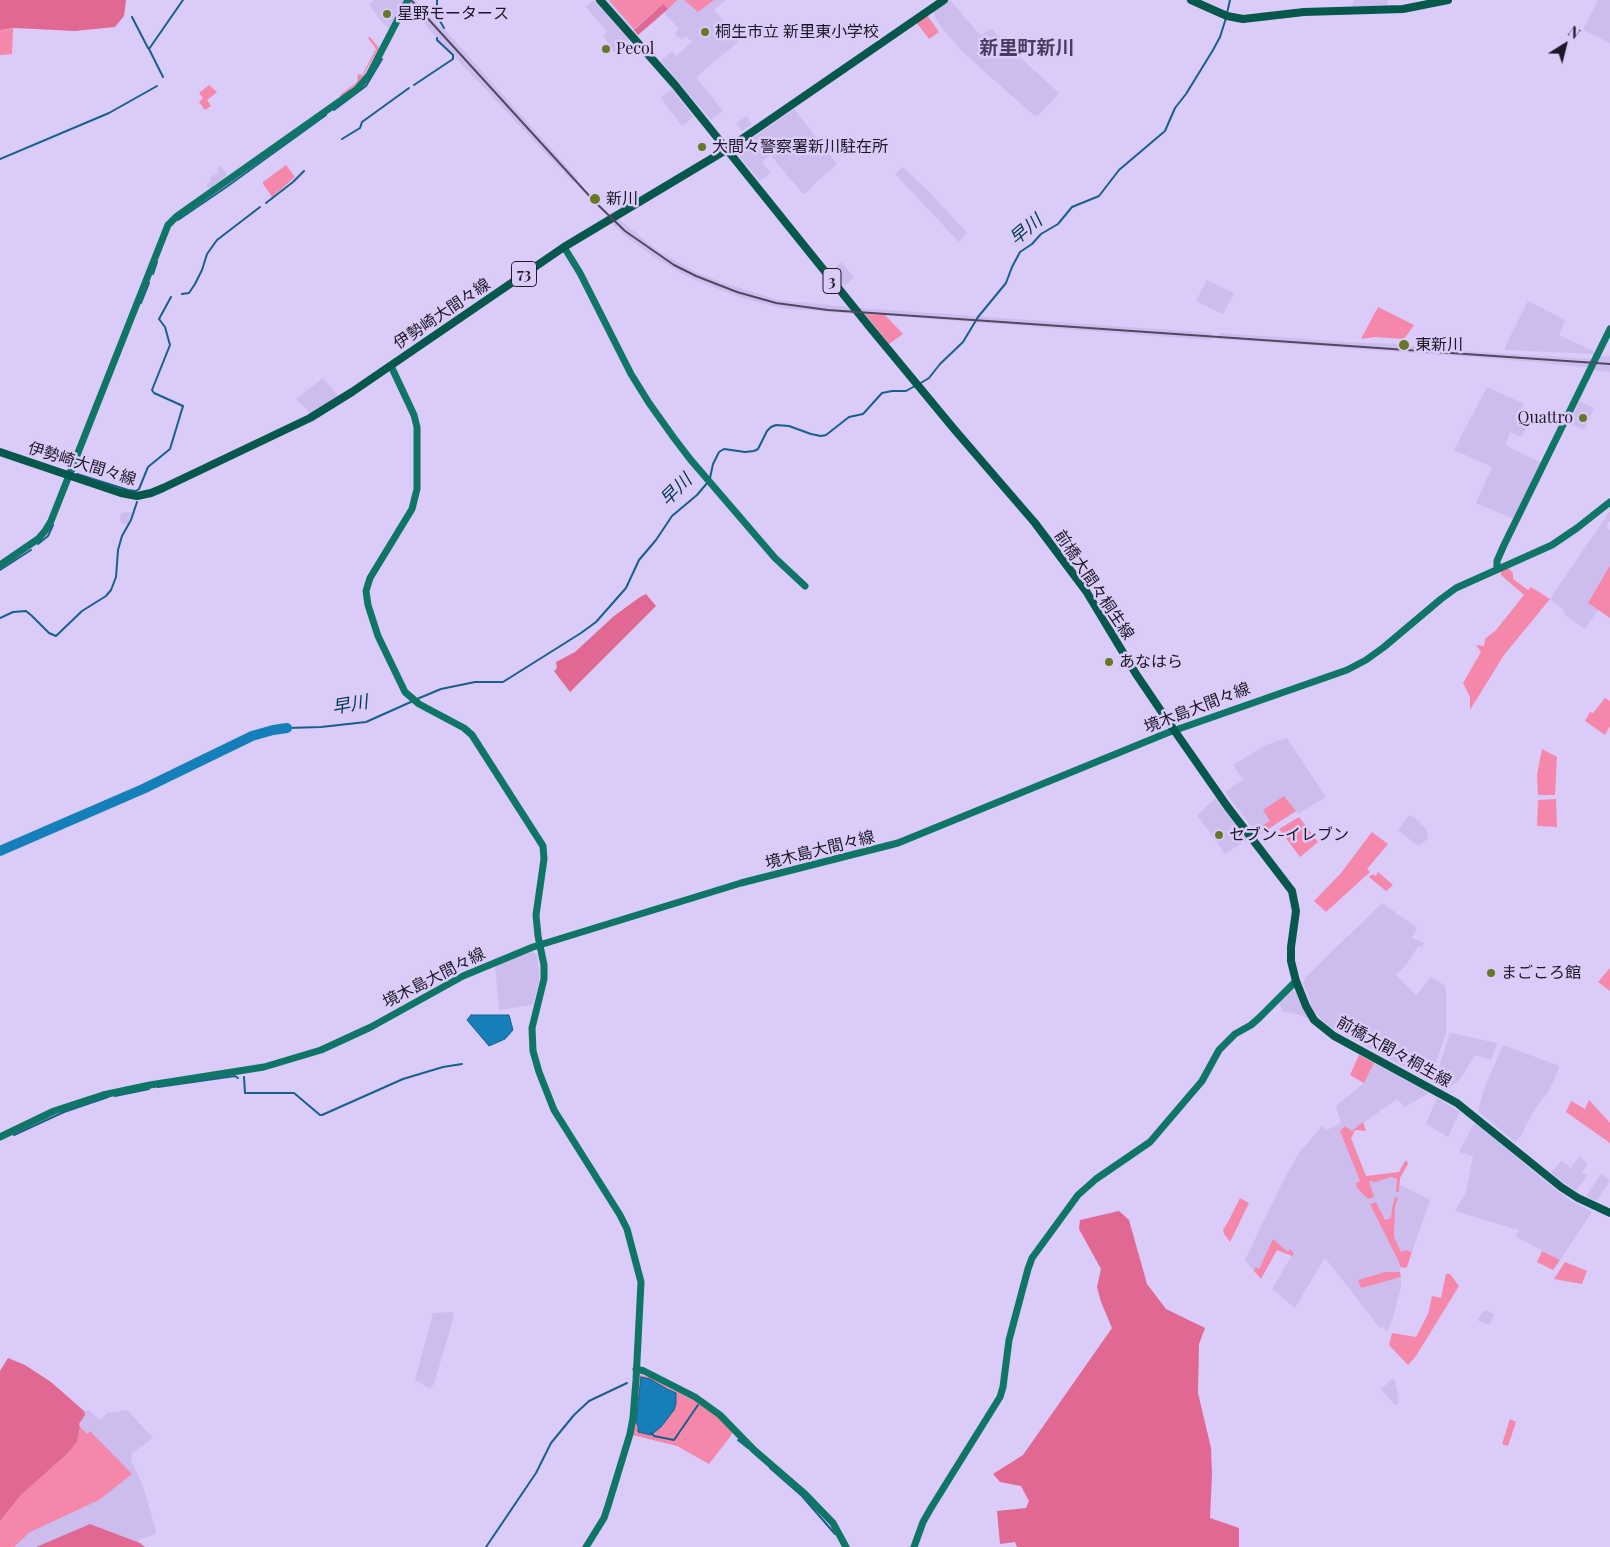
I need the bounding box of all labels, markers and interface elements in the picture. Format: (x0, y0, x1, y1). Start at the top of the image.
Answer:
place label: 星野モータース (397, 4, 509, 24)
marker: 星野モータース (381, 8, 393, 20)
north arrow (1540, 20, 1590, 70)
place label: 桐生市立 新里東小学校 (715, 22, 879, 42)
text: N (1564, 22, 1584, 43)
marker: 桐生市立 新里東小学校 (699, 26, 711, 38)
district label: 新里町新川 (980, 37, 1074, 59)
place label: Pecol (616, 39, 654, 59)
marker: Pecol (600, 43, 612, 55)
place label: 大間々警察署新川駐在所 (712, 137, 888, 157)
marker: 大間々警察署新川駐在所 (696, 141, 708, 153)
place label: 新川 (606, 189, 638, 209)
marker: 新川 (588, 192, 602, 206)
water label: 早川 (1005, 210, 1047, 250)
road number: 73 (512, 262, 536, 286)
road number: 3 (823, 268, 841, 294)
street label: 伊勢崎大間々線 (390, 275, 494, 353)
place label: 東新川 (1415, 335, 1463, 355)
marker: 東新川 (1397, 338, 1411, 352)
place label: Quattro (1518, 408, 1573, 428)
marker: Quattro (1577, 412, 1589, 424)
street label: 伊勢崎大間々線 (26, 438, 138, 490)
water label: 早川 (656, 470, 696, 510)
street label: 前橋大間々桐生線 (1050, 527, 1138, 643)
place label: あなはら (1119, 652, 1183, 672)
marker: あなはら (1103, 656, 1115, 668)
street label: 境木島大間々線 (1141, 679, 1253, 737)
water label: 早川 (330, 691, 370, 719)
place label: セブン-イレブン (1229, 825, 1349, 845)
street label: 境木島大間々線 (763, 827, 877, 873)
marker: セブン-イレブン (1213, 829, 1225, 841)
street label: 境木島大間々線 (380, 944, 488, 1012)
place label: まごころ館 (1501, 963, 1581, 983)
marker: まごころ館 (1485, 967, 1497, 979)
street label: 前橋大間々桐生線 (1333, 1013, 1455, 1091)

